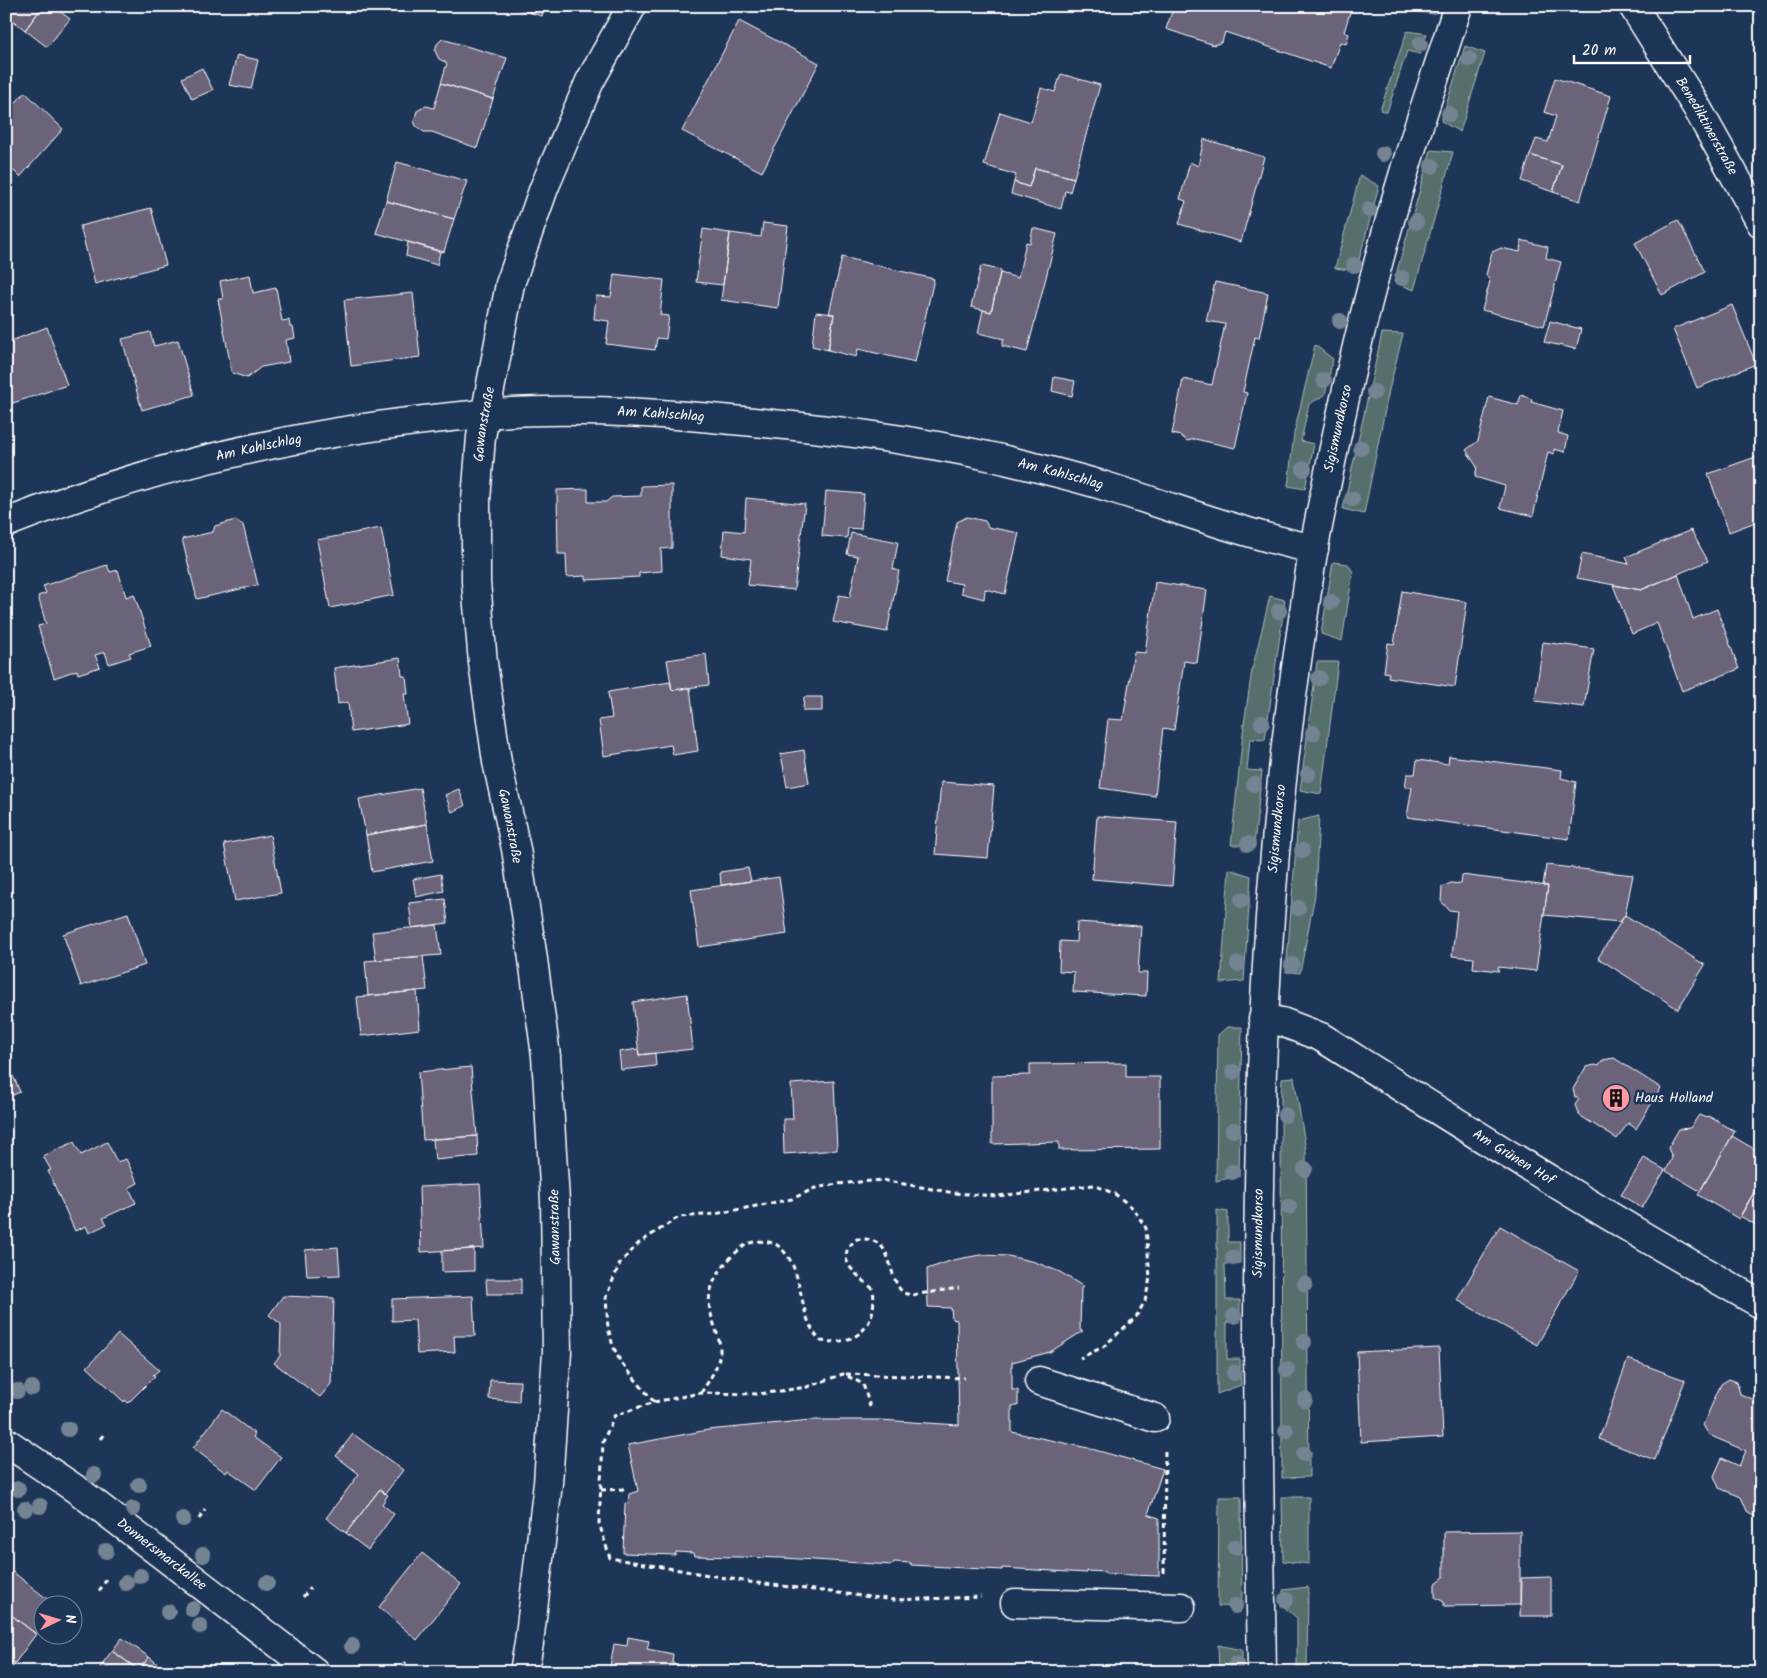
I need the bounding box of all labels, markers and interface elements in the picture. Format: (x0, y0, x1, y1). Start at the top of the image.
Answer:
scale bar (1574, 32, 1691, 64)
text: 20 m (1582, 39, 1616, 63)
street label: Benediktinerstraße (1669, 73, 1744, 180)
street label: Sigismundkorso (1318, 383, 1359, 474)
street label: Gawanstraße (468, 384, 501, 463)
street label: Am Kahlschlag (617, 401, 706, 428)
street label: Am Kahlschlag (213, 428, 304, 468)
street label: Am Kahlschlag (1016, 452, 1106, 496)
street label: Sigismundkorso (1262, 783, 1292, 874)
street label: Gawanstraße (492, 787, 528, 866)
building icon: Haus Holland (1601, 1083, 1631, 1113)
place label: Haus Holland (1635, 1087, 1714, 1109)
street label: Am Grünen Hof (1468, 1123, 1560, 1192)
street label: Gawanstraße (543, 1188, 567, 1265)
street label: Sigismundkorso (1247, 1188, 1270, 1278)
street label: Donnersmarckallee (112, 1513, 212, 1597)
north arrow (32, 1596, 82, 1646)
text: N (59, 1614, 81, 1624)

